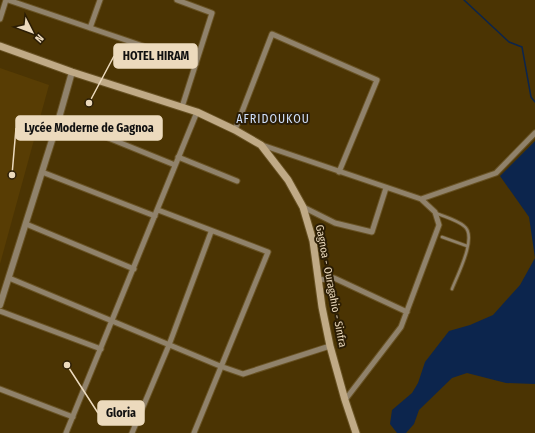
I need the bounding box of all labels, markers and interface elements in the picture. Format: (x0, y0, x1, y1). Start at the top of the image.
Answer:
north arrow (12, 12, 52, 52)
text: N (32, 32, 46, 45)
callout: HOTEL HIRAM (114, 44, 197, 68)
text: HOTEL HIRAM (123, 49, 190, 63)
district label: AFRIDOUKOU (236, 112, 310, 126)
callout: Lycée Moderne de Gagnoa (16, 116, 162, 140)
text: Lycée Moderne de Gagnoa (24, 121, 154, 135)
street label: Gagnoa - Ouragahio - Sinfra (313, 224, 349, 348)
callout: Gloria (98, 401, 144, 425)
text: Gloria (106, 406, 136, 420)

